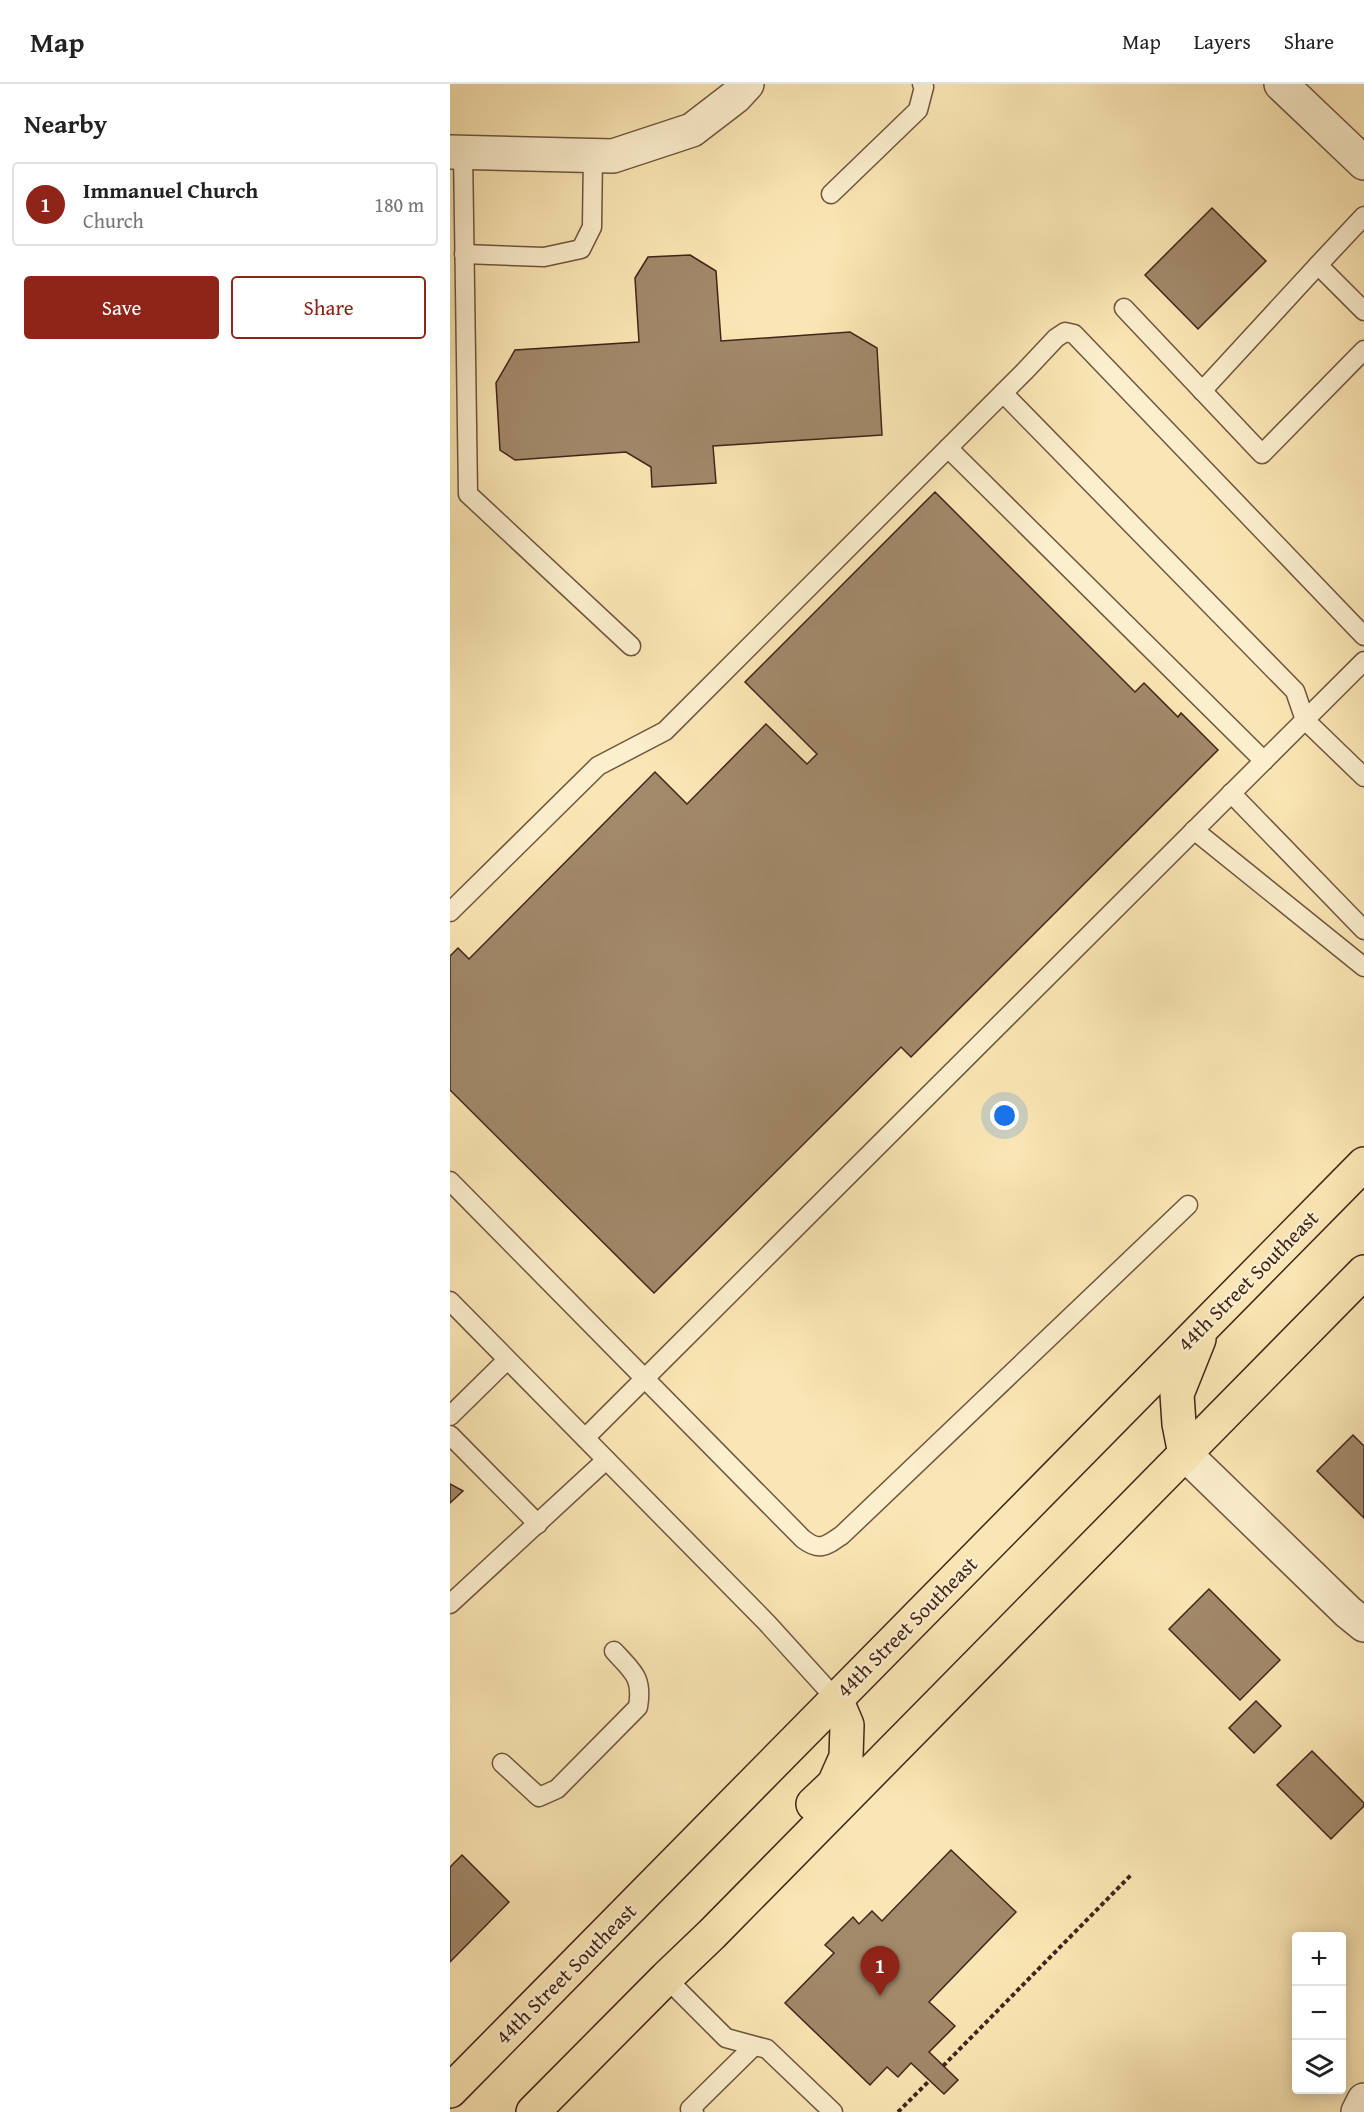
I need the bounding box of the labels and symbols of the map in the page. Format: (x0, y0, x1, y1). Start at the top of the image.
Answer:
your location (990, 1101, 1019, 1130)
street label: 44th Street Southeast (1170, 1203, 1326, 1358)
street label: 44th Street Southeast (829, 1549, 985, 1704)
street label: 44th Street Southeast (488, 1896, 644, 2051)
pin: 1 (860, 1946, 900, 1996)

